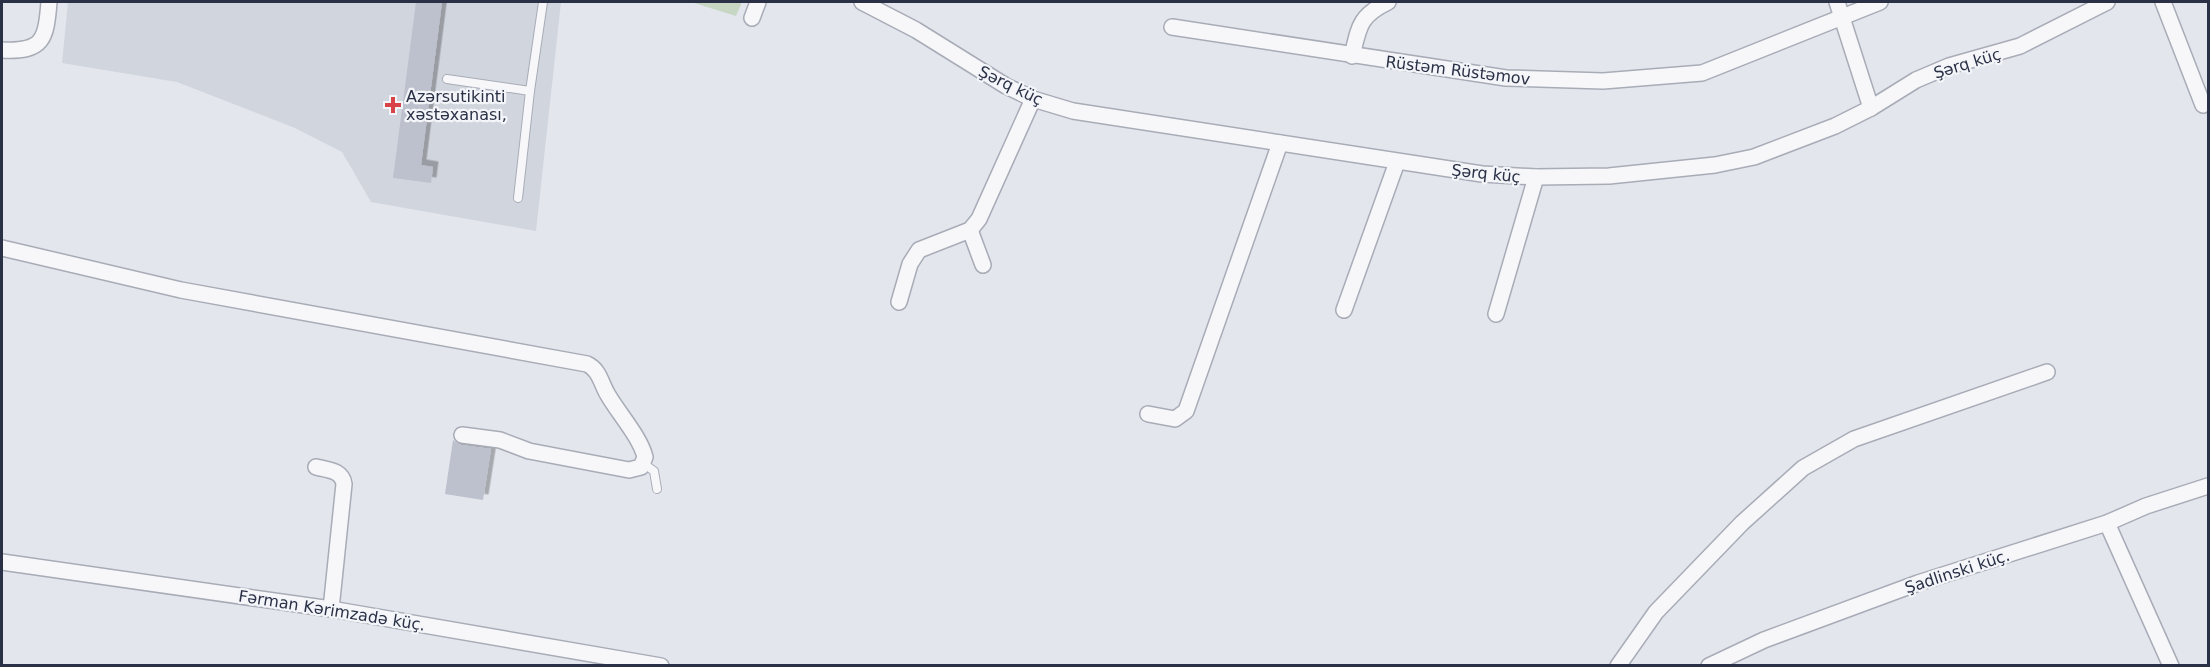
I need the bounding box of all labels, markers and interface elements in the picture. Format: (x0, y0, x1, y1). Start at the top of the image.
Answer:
street label: Şərq küç (1931, 44, 2003, 83)
street label: Rüstəm Rüstəmov (1385, 52, 1531, 89)
street label: Şərq küç (975, 62, 1046, 109)
place label: Azərsutikinti xəstəxanası, (406, 87, 507, 124)
marker: Azərsutikinti xəstəxanası, (384, 96, 402, 114)
street label: Şərq küç (1451, 160, 1521, 187)
street label: Şadlinski küç. (1902, 546, 2012, 597)
street label: Fərman Kərimzadə küç. (237, 586, 427, 635)

